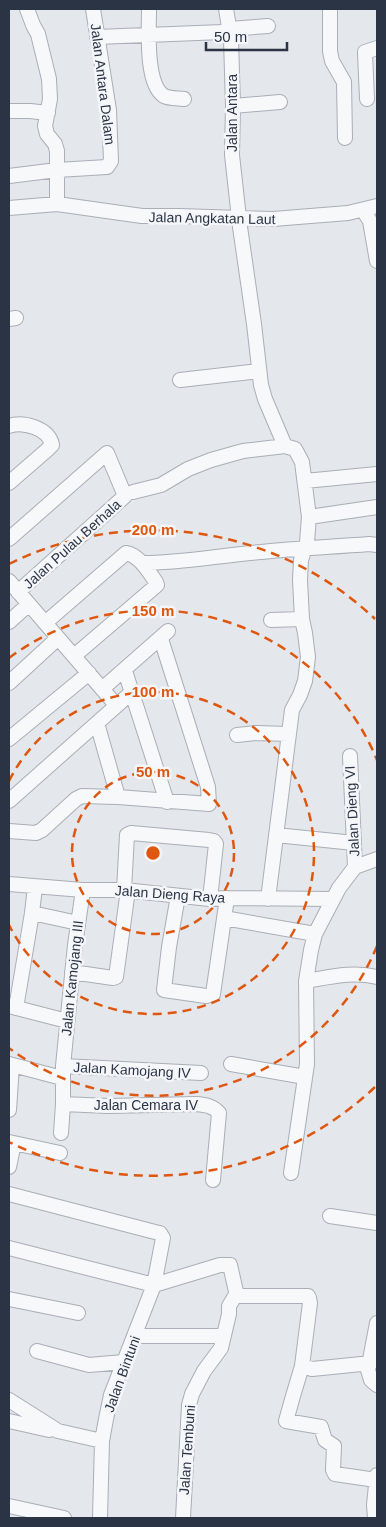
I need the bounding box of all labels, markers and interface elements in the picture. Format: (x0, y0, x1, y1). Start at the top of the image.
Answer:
scale bar (206, 20, 287, 52)
street label: Jalan Antara Dalam (88, 22, 118, 146)
text: 50 m (214, 28, 247, 45)
street label: Jalan Antara (224, 74, 240, 152)
street label: Jalan Angkatan Laut (148, 209, 276, 227)
street label: Jalan Pulau Berhala (20, 496, 124, 592)
text: 200 m (132, 521, 174, 538)
text: 150 m (132, 602, 174, 619)
text: 100 m (132, 683, 174, 700)
text: 50 m (136, 763, 170, 780)
street label: Jalan Dieng VI (342, 765, 362, 857)
centre of rings (144, 844, 162, 862)
street label: Jalan Dieng Raya (114, 882, 226, 906)
street label: Jalan Kamojang III (58, 919, 86, 1037)
street label: Jalan Kamojang IV (73, 1059, 192, 1081)
street label: Jalan Cemara IV (94, 1097, 199, 1113)
street label: Jalan Bintuni (101, 1334, 143, 1414)
street label: Jalan Tembuni (176, 1405, 198, 1495)

